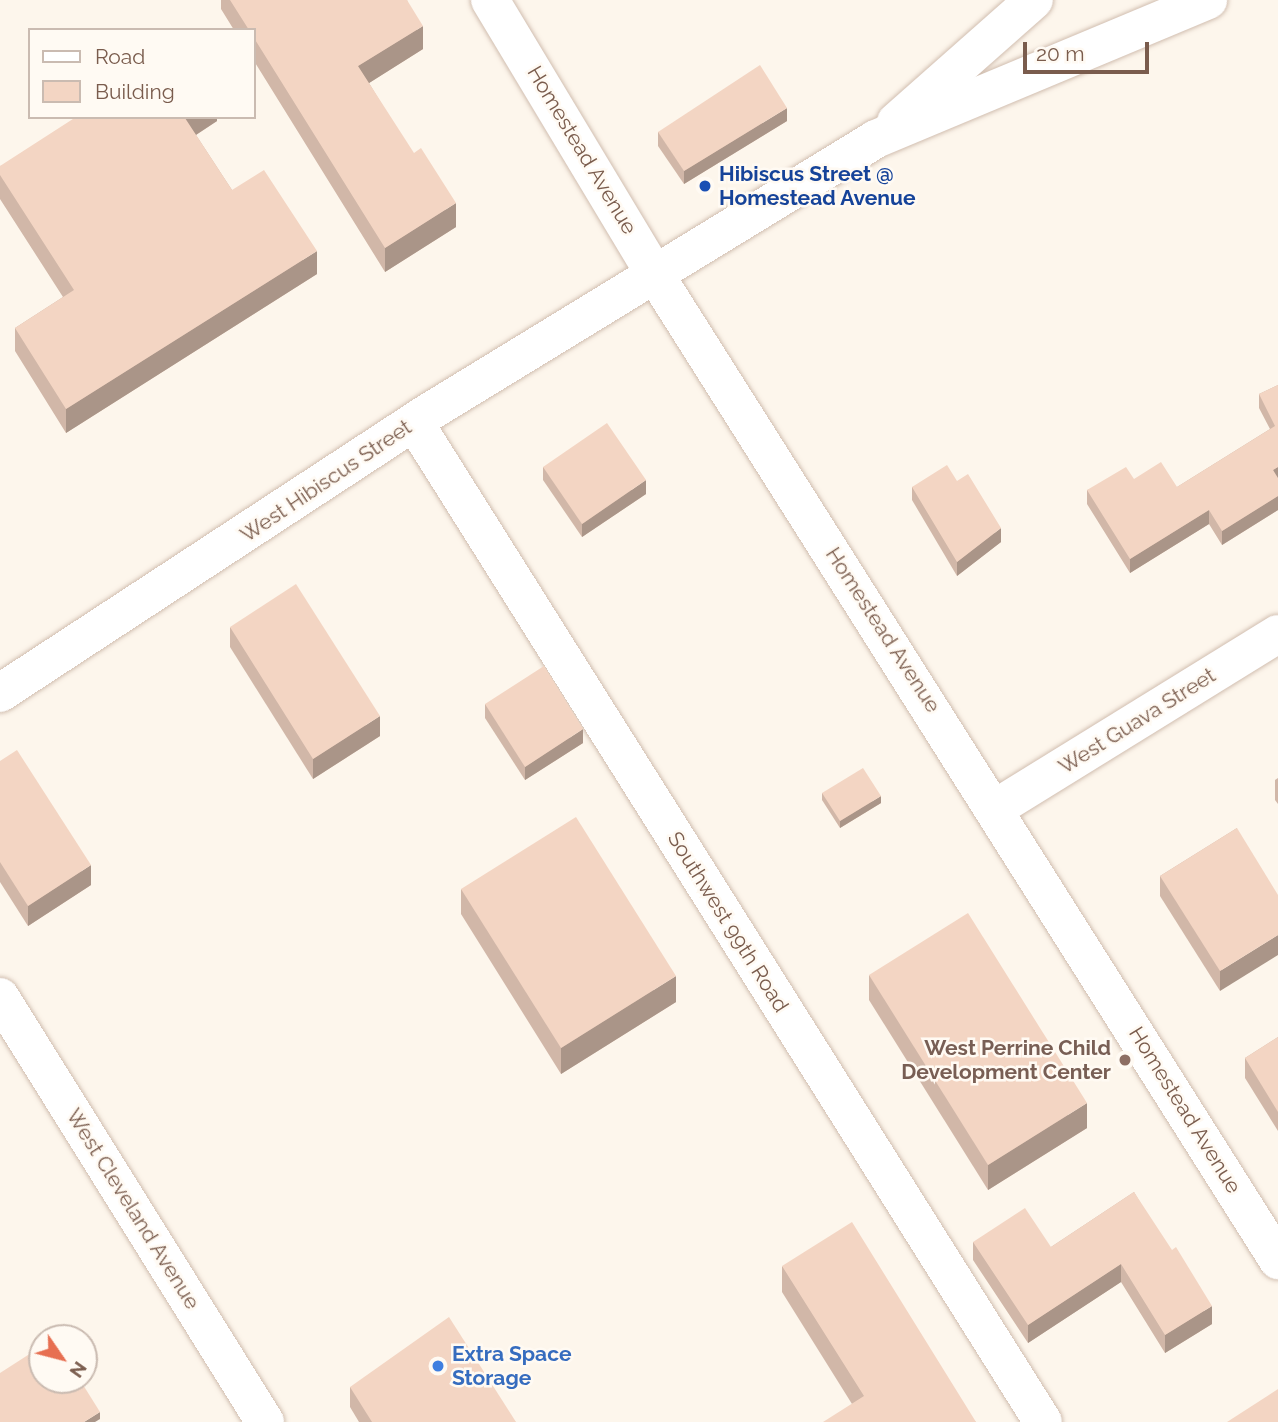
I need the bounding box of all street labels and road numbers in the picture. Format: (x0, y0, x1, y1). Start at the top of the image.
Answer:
street label: Homestead Avenue (522, 61, 642, 239)
street label: West Hibiscus Street (236, 414, 416, 548)
street label: Homestead Avenue (820, 542, 946, 718)
street label: West Guava Street (1054, 663, 1220, 779)
street label: Southwest 99th Road (662, 827, 794, 1017)
street label: Homestead Avenue (1123, 1022, 1247, 1198)
street label: West Cleveland Avenue (61, 1104, 205, 1314)

